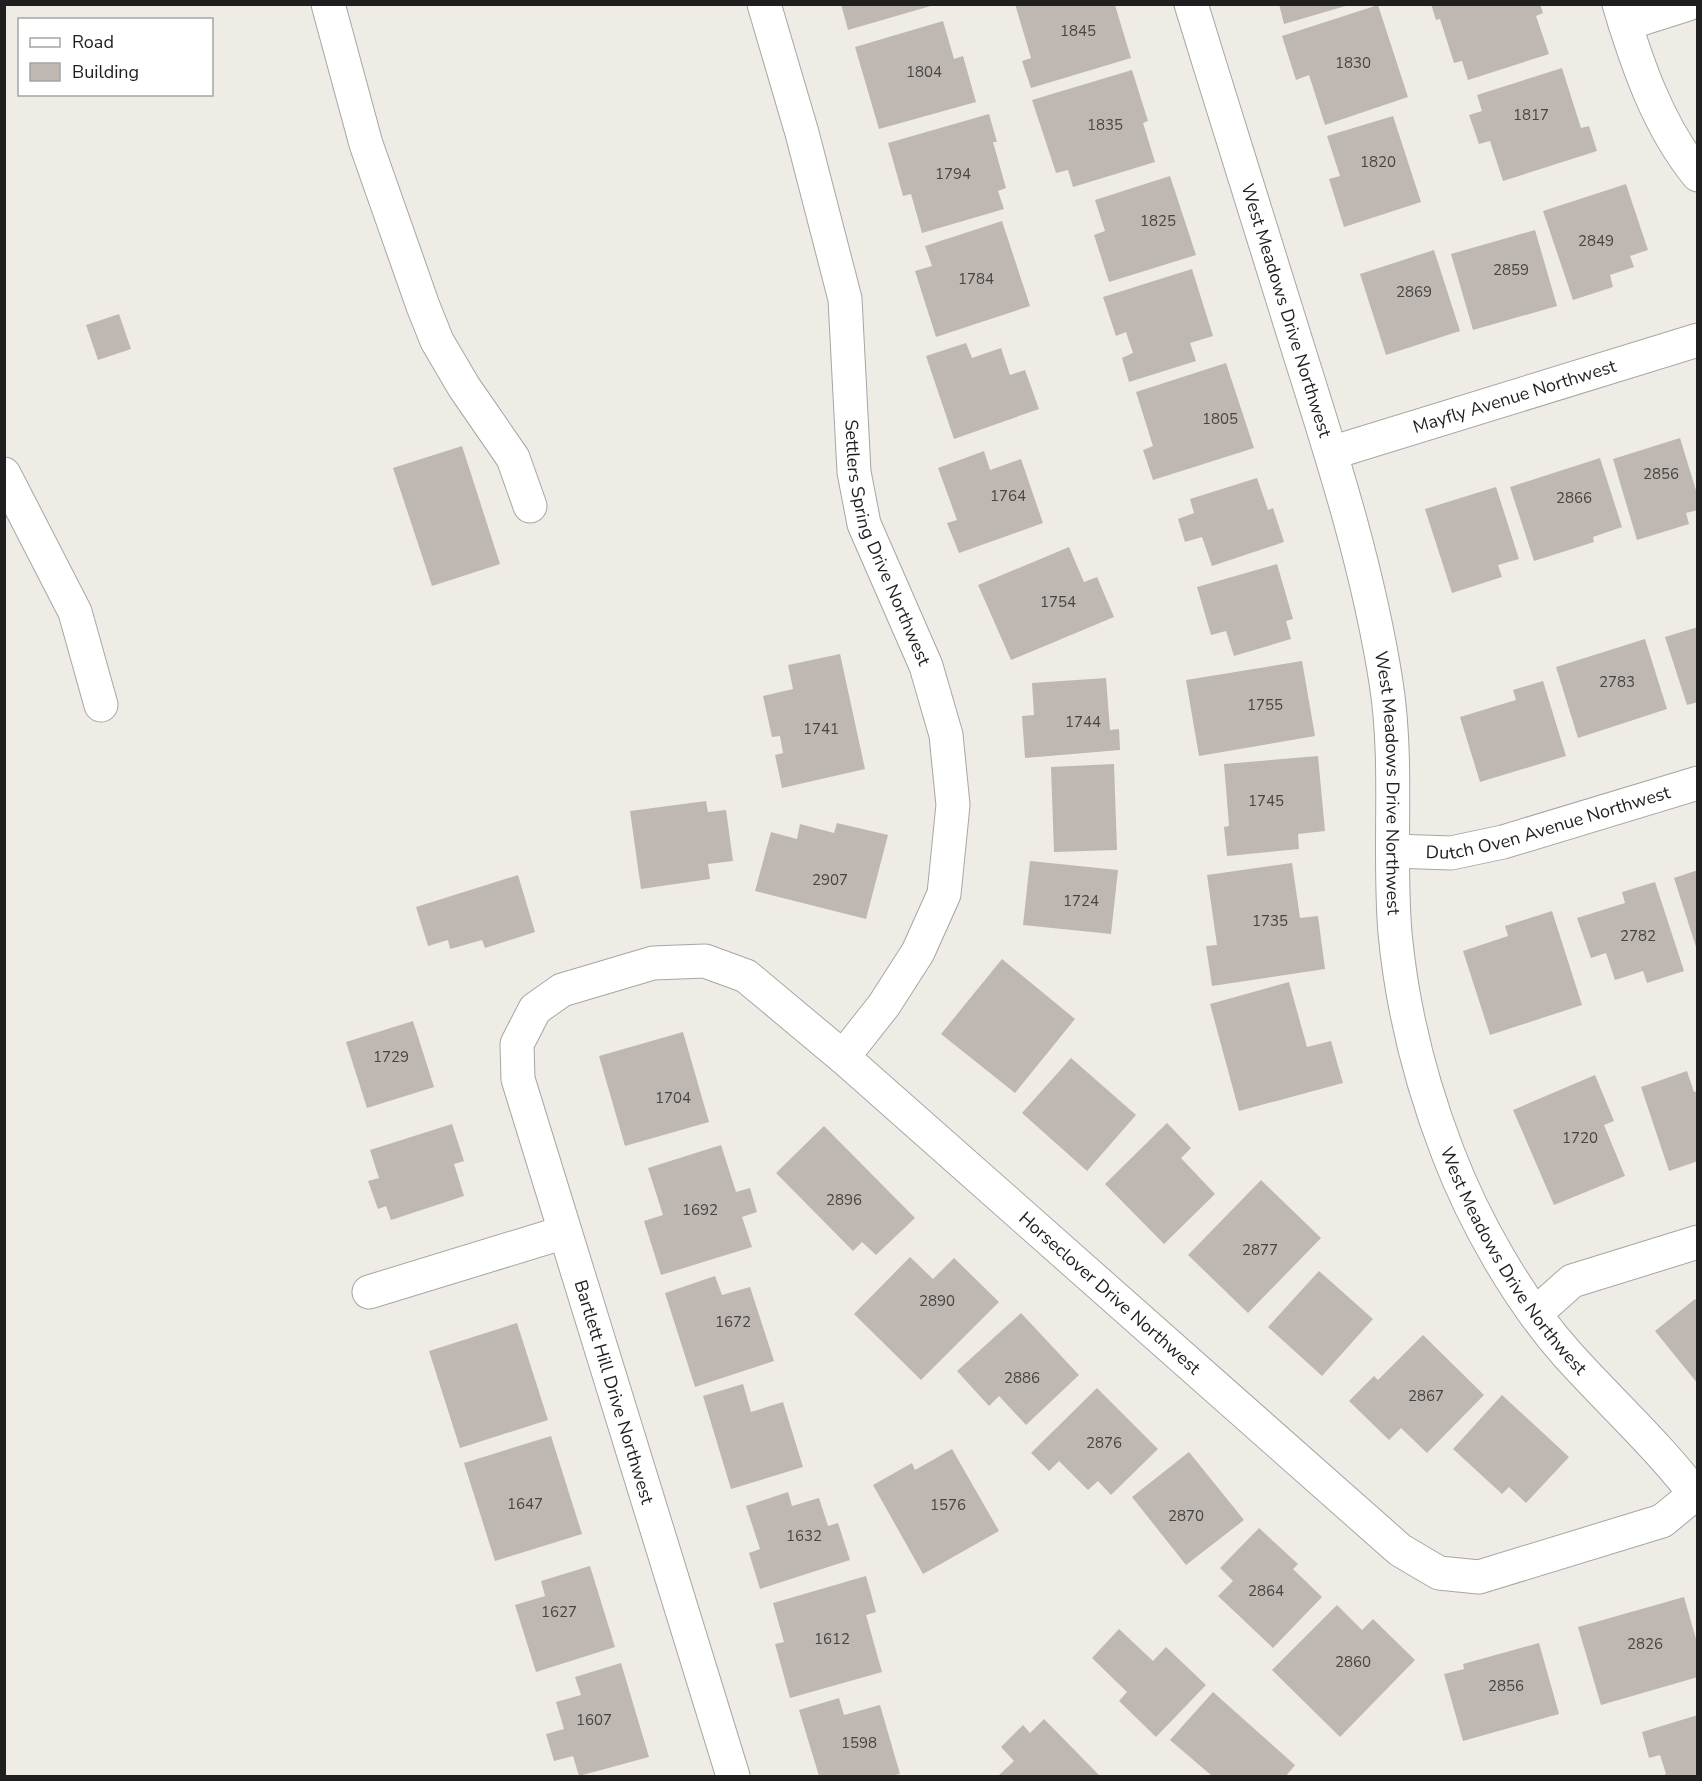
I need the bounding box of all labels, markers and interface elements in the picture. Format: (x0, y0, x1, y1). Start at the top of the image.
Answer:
legend (18, 18, 213, 96)
house number: 1845 (1060, 21, 1096, 41)
text: Road (72, 30, 114, 54)
house number: 1830 (1335, 53, 1371, 73)
text: Building (72, 60, 139, 84)
house number: 1804 (906, 62, 942, 82)
house number: 1817 (1513, 105, 1549, 125)
house number: 1835 (1087, 115, 1123, 135)
house number: 1820 (1360, 152, 1396, 172)
house number: 1794 (935, 164, 971, 184)
street label: West Meadows Drive Northwest (1235, 181, 1337, 441)
house number: 1825 (1140, 211, 1176, 231)
house number: 2849 (1578, 231, 1614, 251)
house number: 2859 (1493, 260, 1529, 280)
house number: 1784 (958, 269, 994, 289)
house number: 2869 (1396, 282, 1432, 302)
street label: Mayfly Avenue Northwest (1410, 354, 1620, 439)
house number: 1805 (1202, 409, 1238, 429)
street label: Settlers Spring Drive Northwest (839, 419, 937, 670)
house number: 2856 (1643, 464, 1679, 484)
house number: 1764 (990, 486, 1026, 506)
house number: 2866 (1556, 488, 1592, 508)
house number: 1754 (1040, 592, 1076, 612)
street label: West Meadows Drive Northwest (1369, 649, 1406, 916)
house number: 2783 (1599, 672, 1635, 692)
house number: 1755 (1247, 695, 1283, 715)
house number: 1744 (1065, 712, 1101, 732)
house number: 1741 (803, 719, 839, 739)
street label: Dutch Oven Avenue Northwest (1425, 780, 1674, 865)
house number: 1745 (1248, 791, 1284, 811)
house number: 2907 (812, 870, 848, 890)
house number: 1724 (1063, 891, 1099, 911)
house number: 1735 (1252, 911, 1288, 931)
house number: 2782 (1620, 926, 1656, 946)
house number: 1729 (373, 1047, 409, 1067)
house number: 1704 (655, 1088, 691, 1108)
house number: 1720 (1562, 1128, 1598, 1148)
street label: West Meadows Drive Northwest (1435, 1143, 1593, 1381)
house number: 2896 (826, 1190, 862, 1210)
house number: 1692 (682, 1200, 718, 1220)
street label: Horseclover Drive Northwest (1014, 1206, 1206, 1380)
house number: 2877 (1242, 1240, 1278, 1260)
street label: Bartlett Hill Drive Northwest (568, 1277, 660, 1508)
house number: 2890 (919, 1291, 955, 1311)
house number: 1672 (715, 1312, 751, 1332)
house number: 2886 (1004, 1368, 1040, 1388)
house number: 2867 (1408, 1386, 1444, 1406)
house number: 2876 (1086, 1433, 1122, 1453)
house number: 1647 (507, 1494, 543, 1514)
house number: 1576 (930, 1495, 966, 1515)
house number: 2870 (1168, 1506, 1204, 1526)
house number: 1632 (786, 1526, 822, 1546)
house number: 2864 (1248, 1581, 1284, 1601)
house number: 1627 (541, 1602, 577, 1622)
house number: 1612 (814, 1629, 850, 1649)
house number: 2826 (1627, 1634, 1663, 1654)
house number: 2860 (1335, 1652, 1371, 1672)
house number: 2856 (1488, 1676, 1524, 1696)
house number: 1607 (576, 1710, 612, 1730)
house number: 1598 (841, 1733, 877, 1753)

